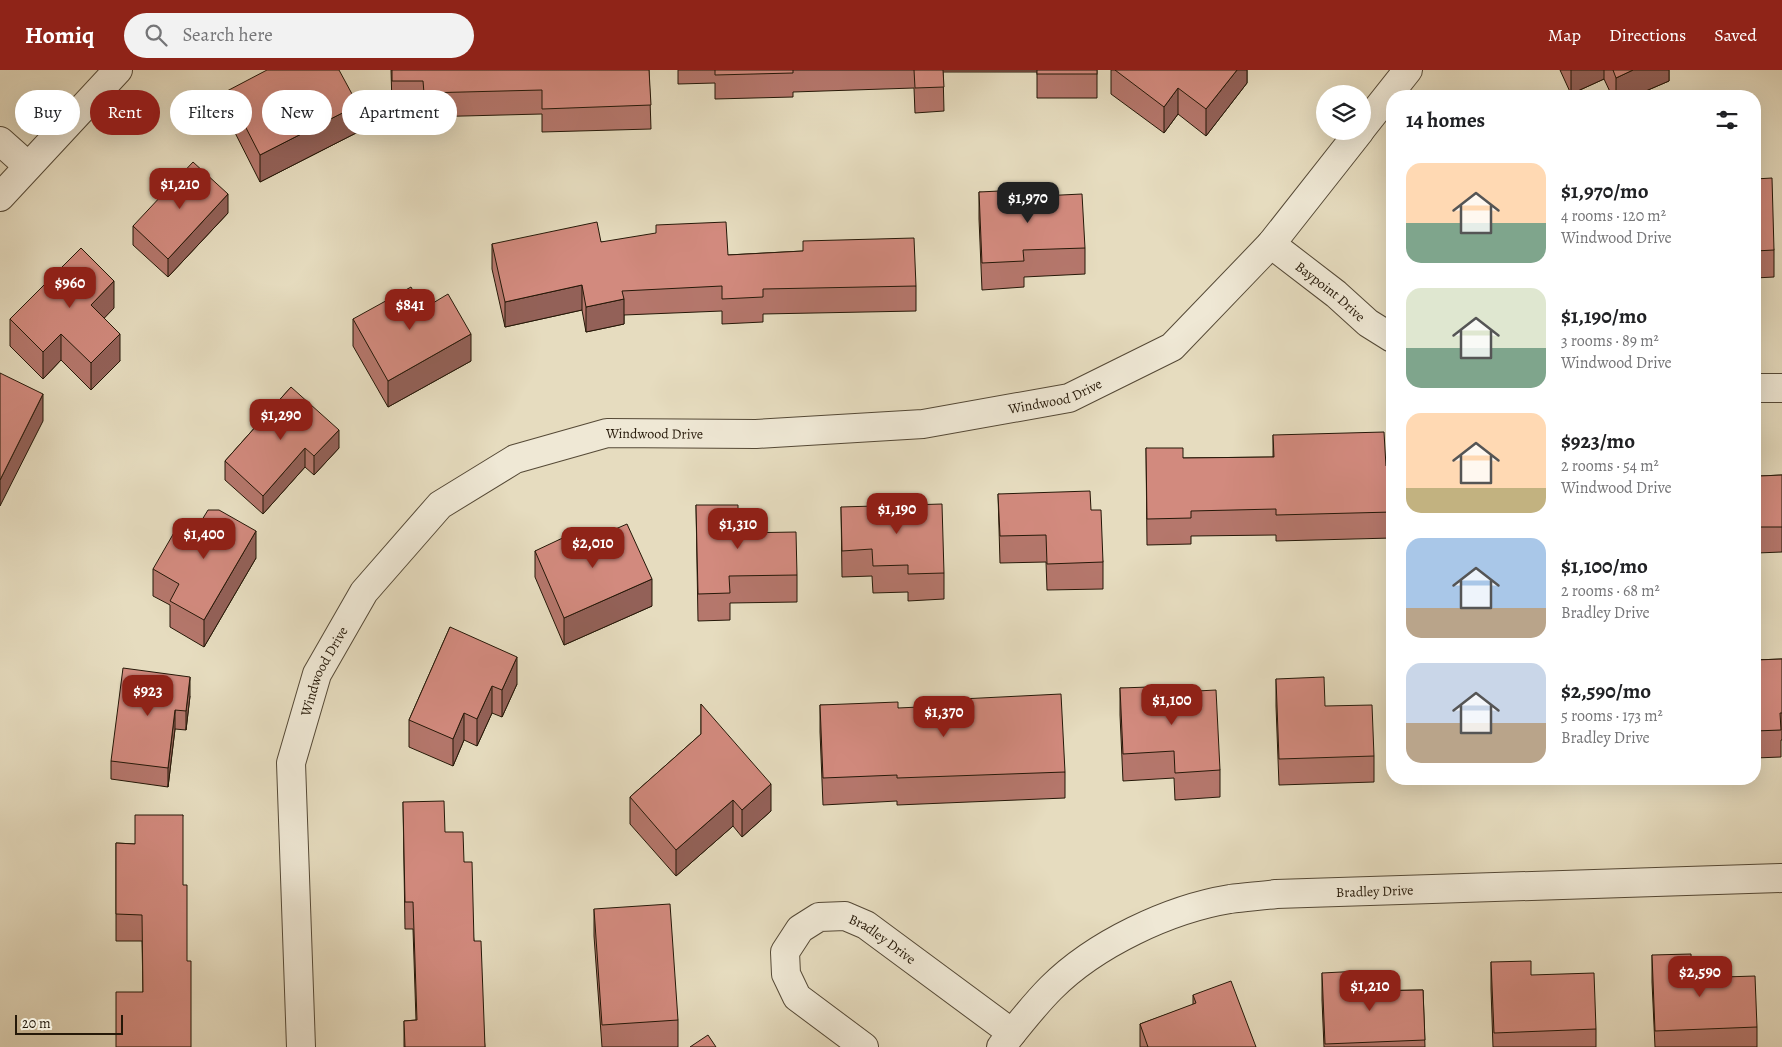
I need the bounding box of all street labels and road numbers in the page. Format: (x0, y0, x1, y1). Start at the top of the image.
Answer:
street label: Baypoint Drive (1291, 257, 1370, 326)
street label: Windwood Drive (1006, 374, 1105, 418)
street label: Windwood Drive (605, 423, 703, 443)
street label: Windwood Drive (295, 623, 352, 719)
street label: Bradley Drive (1335, 880, 1414, 902)
street label: Bradley Drive (846, 909, 920, 968)

